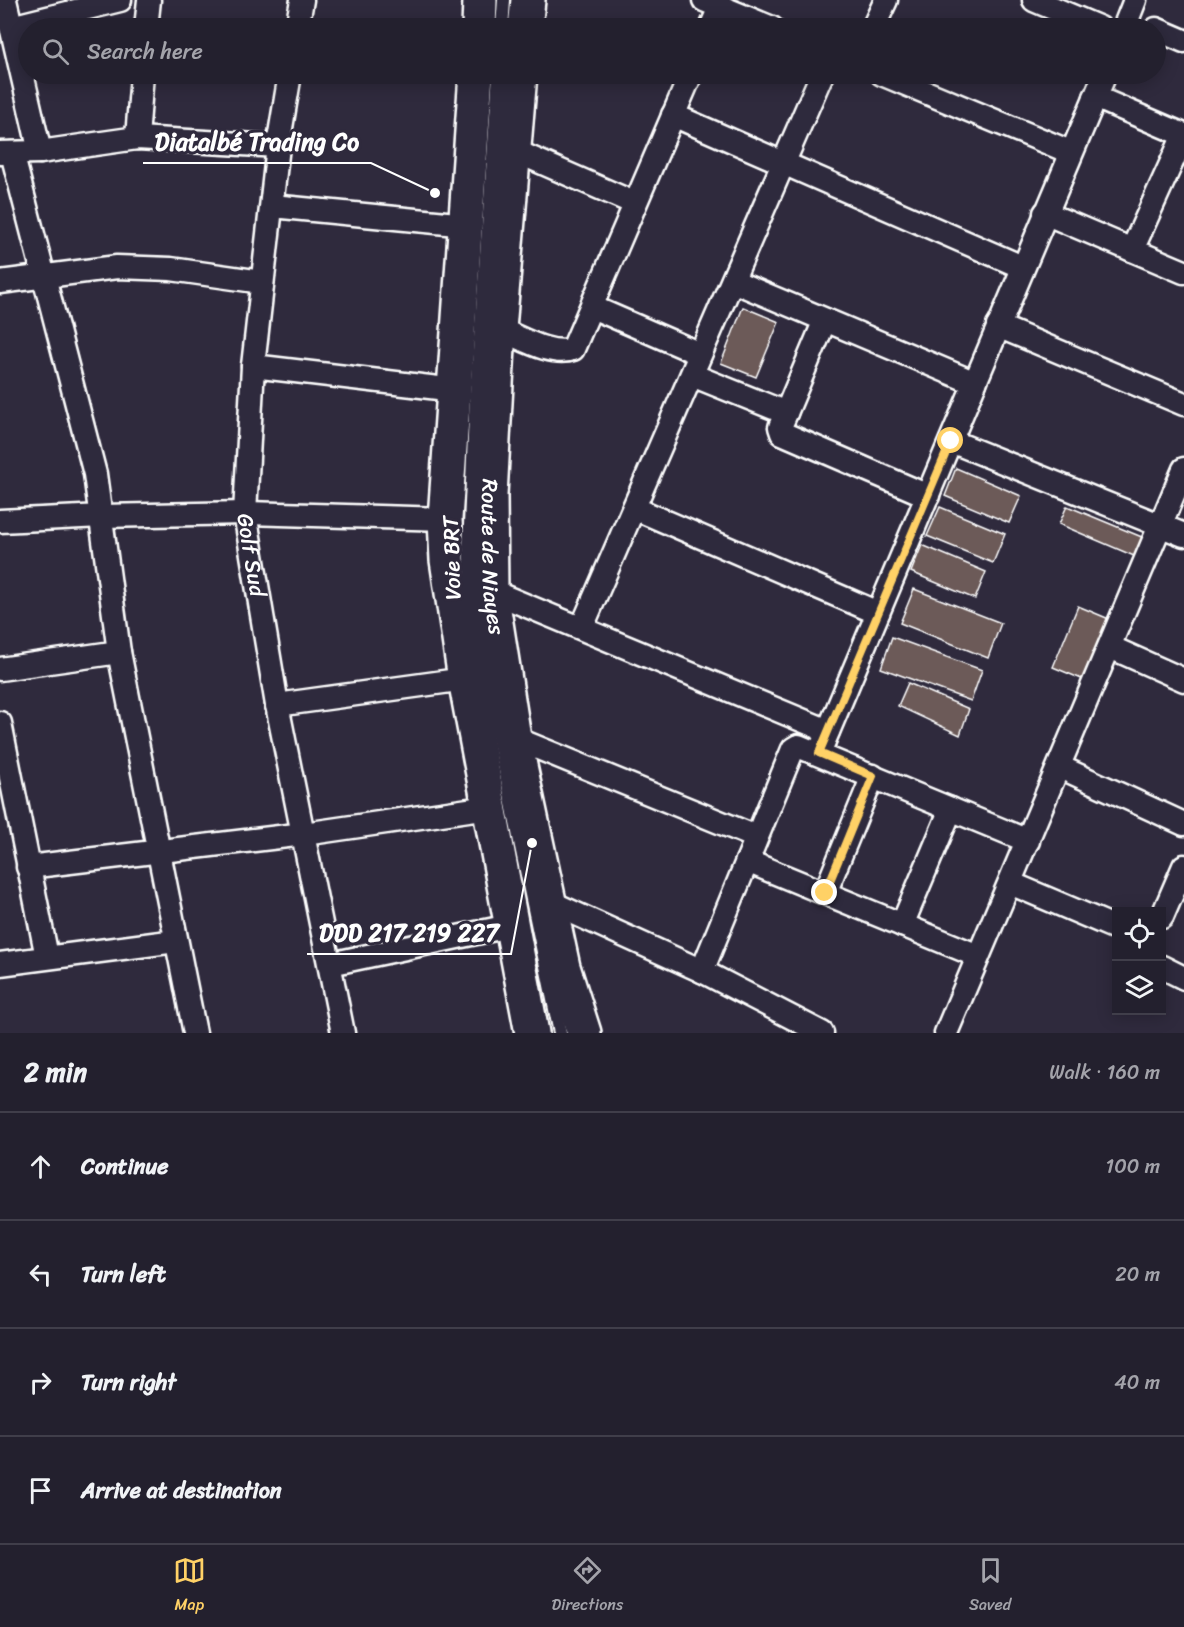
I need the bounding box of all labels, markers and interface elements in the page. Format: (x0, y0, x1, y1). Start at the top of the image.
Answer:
search box (18, 18, 1166, 84)
text: Search here (87, 32, 203, 71)
icon: search (39, 35, 72, 68)
callout: Diatalbé Trading Co (143, 121, 371, 163)
text: Diatalbé Trading Co (155, 121, 359, 163)
route start (937, 427, 963, 453)
street label: Route de Niayes (470, 478, 517, 638)
street label: Golf Sud (225, 510, 278, 601)
street label: Voie BRT (430, 513, 472, 601)
route end (811, 879, 837, 905)
map controls (1112, 907, 1166, 1015)
button: locate (1112, 907, 1166, 961)
callout: DDD 217 219 227 (307, 912, 511, 954)
text: DDD 217 219 227 (319, 912, 501, 954)
button: layers (1112, 961, 1166, 1015)
text: 2 min (24, 1049, 87, 1095)
text: Walk · 160 m (1049, 1055, 1160, 1090)
text: Continue (81, 1147, 169, 1186)
text: 100 m (1106, 1149, 1160, 1184)
icon: ahead (24, 1150, 57, 1183)
text: Turn left (81, 1255, 166, 1294)
text: 20 m (1115, 1257, 1160, 1292)
icon: left (24, 1258, 57, 1291)
text: Turn right (81, 1363, 176, 1402)
text: 40 m (1114, 1365, 1160, 1400)
icon: right (24, 1366, 57, 1399)
text: Arrive at destination (81, 1471, 282, 1510)
icon: arrive (24, 1474, 57, 1507)
tab: Map (173, 1554, 206, 1619)
tab: Directions (552, 1554, 623, 1619)
tab: Saved (969, 1554, 1011, 1619)

